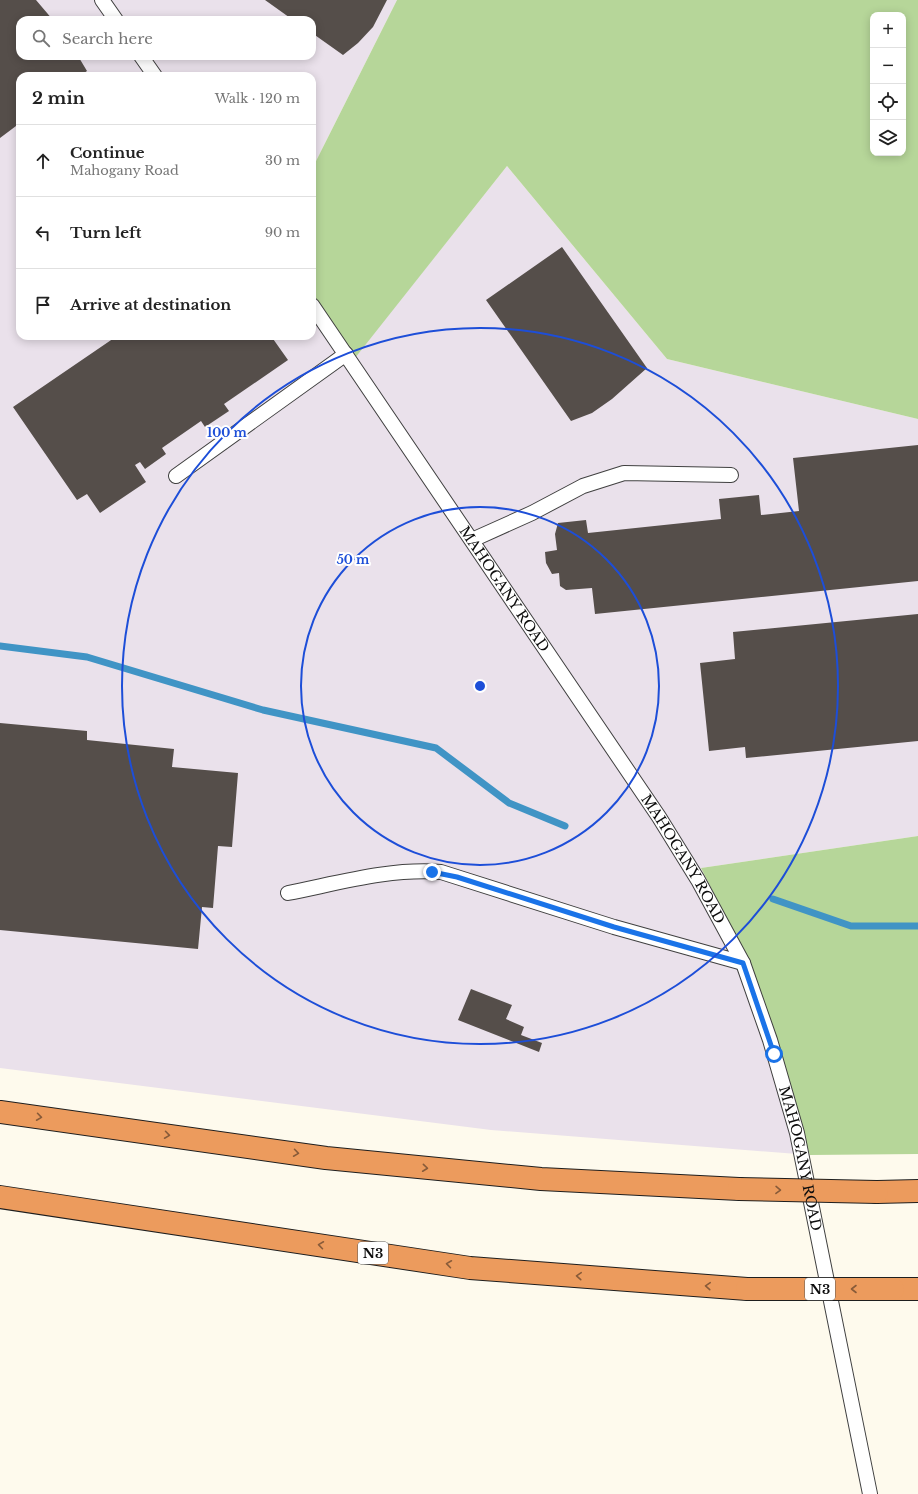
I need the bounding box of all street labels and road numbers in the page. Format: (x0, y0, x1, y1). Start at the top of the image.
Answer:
street label: MAHOGANY ROAD (455, 523, 553, 655)
street label: MAHOGANY ROAD (637, 791, 729, 927)
street label: MAHOGANY ROAD (775, 1084, 826, 1232)
road number: N3 (358, 1242, 388, 1264)
road number: N3 (805, 1278, 835, 1300)

